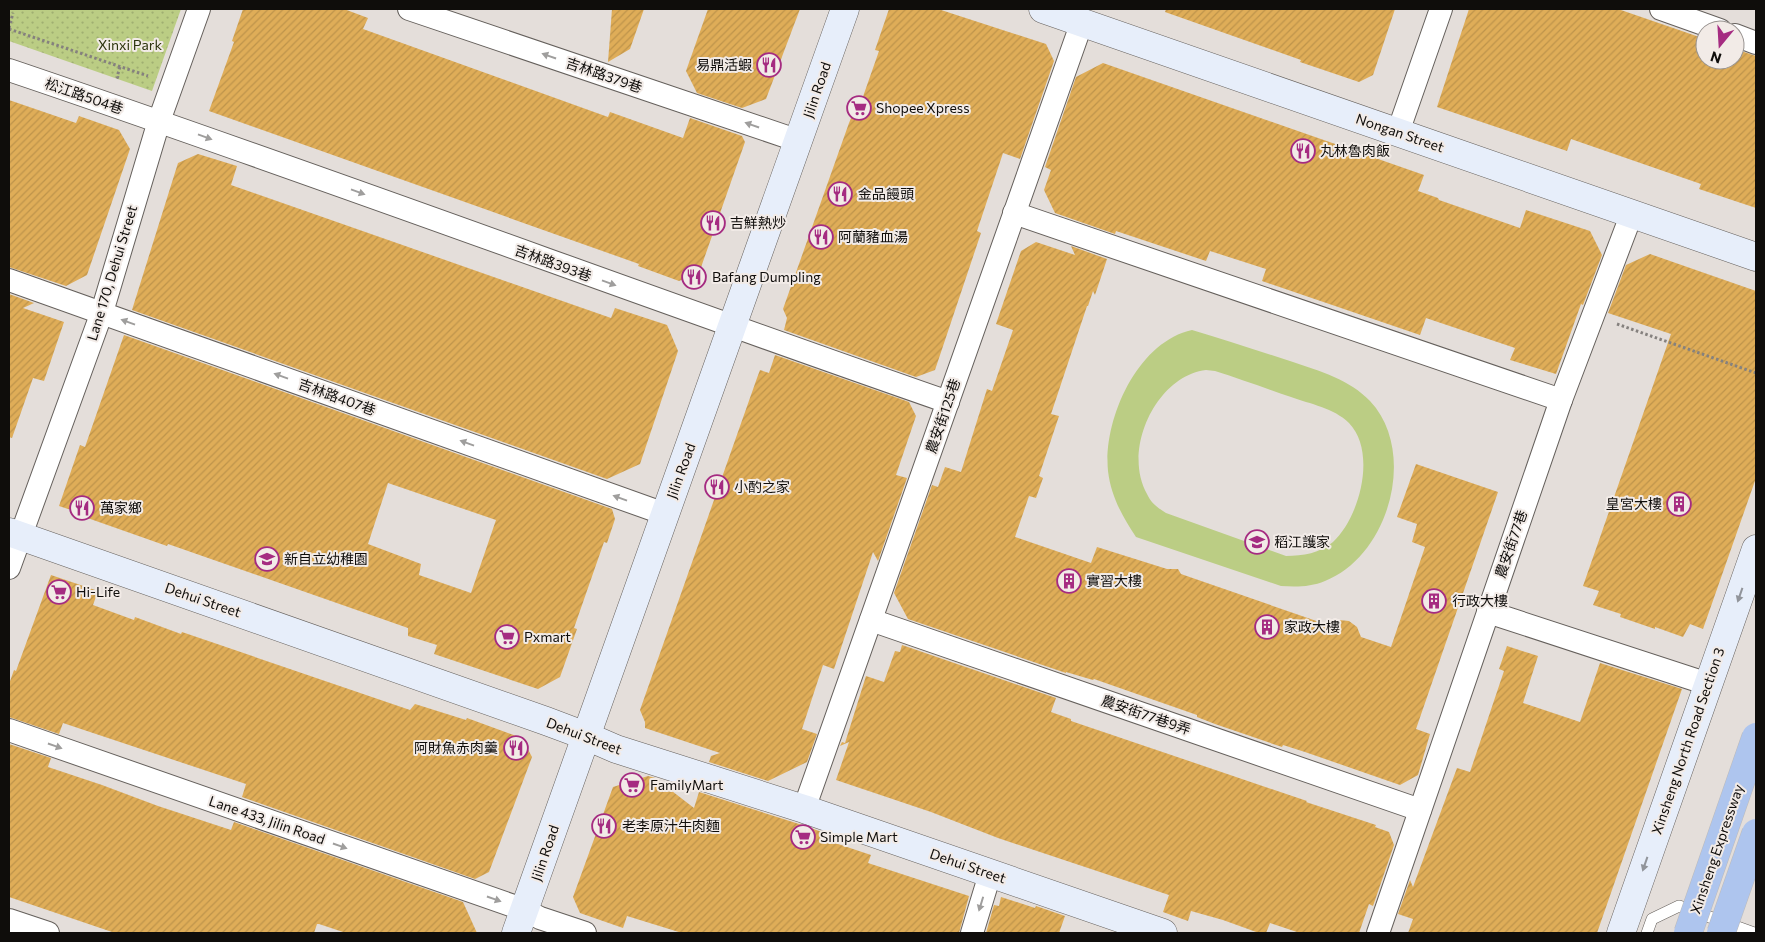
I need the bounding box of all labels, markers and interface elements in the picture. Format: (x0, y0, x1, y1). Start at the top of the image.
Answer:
north arrow (1695, 20, 1745, 70)
park label: Xinxi Park (98, 36, 162, 53)
text: N (1708, 48, 1723, 68)
one-way arrow (541, 52, 556, 60)
restaurant icon: 易鼎活蝦 (756, 52, 782, 78)
street label: 吉林路379巷 (564, 54, 645, 96)
place label: 易鼎活蝦 (696, 56, 752, 73)
street label: Jilin Road (799, 60, 834, 120)
street label: 松江路504巷 (43, 74, 125, 117)
supermarket icon: Shopee Xpress (846, 95, 872, 121)
place label: Shopee Xpress (876, 99, 970, 116)
street label: Nongan Street (1354, 110, 1447, 156)
one-way arrow (745, 121, 760, 129)
one-way arrow (198, 133, 213, 141)
restaurant icon: 丸林魯肉飯 (1290, 138, 1316, 164)
place label: 丸林魯肉飯 (1320, 142, 1390, 159)
restaurant icon: 金品饅頭 (827, 181, 853, 207)
place label: 金品饅頭 (858, 185, 914, 202)
one-way arrow (351, 189, 366, 197)
street label: Lane 170, Dehui Street (83, 203, 140, 343)
restaurant icon: 吉鮮熱炒 (700, 210, 726, 236)
place label: 吉鮮熱炒 (730, 214, 786, 231)
restaurant icon: 阿蘭豬血湯 (808, 224, 834, 250)
place label: 阿蘭豬血湯 (838, 228, 908, 245)
street label: 吉林路393巷 (512, 241, 594, 284)
restaurant icon: Bafang Dumpling (681, 264, 707, 290)
place label: Bafang Dumpling (712, 268, 821, 285)
one-way arrow (602, 280, 617, 287)
one-way arrow (120, 318, 135, 326)
one-way arrow (273, 372, 288, 379)
street label: 吉林路407巷 (296, 375, 378, 418)
street label: 農安街125巷 (922, 376, 963, 455)
one-way arrow (459, 439, 474, 446)
street label: Jilin Road (663, 441, 698, 501)
restaurant icon: 小酌之家 (704, 474, 730, 500)
place label: 小酌之家 (734, 478, 790, 495)
building icon: 皇宮大樓 (1666, 491, 1692, 517)
one-way arrow (612, 494, 627, 501)
restaurant icon: 萬家鄉 (69, 495, 95, 521)
place label: 皇宮大樓 (1606, 495, 1662, 512)
place label: 萬家鄉 (100, 499, 142, 516)
street label: 農安街77巷 (1491, 508, 1530, 580)
school or university icon: 稻江護家 (1244, 529, 1270, 555)
place label: 稻江護家 (1274, 533, 1330, 550)
school or university icon: 新自立幼稚園 (254, 546, 280, 572)
place label: 新自立幼稚園 (284, 550, 368, 567)
building icon: 實習大樓 (1056, 568, 1082, 594)
place label: 實習大樓 (1086, 572, 1142, 589)
supermarket icon: Hi-Life (46, 579, 72, 605)
street label: Dehui Street (163, 579, 244, 621)
place label: Hi-Life (76, 583, 120, 600)
building icon: 行政大樓 (1421, 588, 1447, 614)
one-way arrow (1736, 588, 1744, 603)
place label: 行政大樓 (1452, 592, 1508, 609)
building icon: 家政大樓 (1254, 614, 1280, 640)
place label: 家政大樓 (1284, 618, 1340, 635)
supermarket icon: Pxmart (494, 624, 520, 650)
place label: Pxmart (524, 628, 571, 645)
street label: Xinsheng North Road Section 3 (1648, 645, 1728, 836)
street label: 農安街77巷9弄 (1099, 691, 1193, 738)
street label: Dehui Street (544, 713, 625, 758)
restaurant icon: 阿財魚赤肉羹 (503, 735, 529, 761)
place label: 阿財魚赤肉羹 (414, 739, 498, 756)
one-way arrow (48, 742, 63, 750)
supermarket icon: FamilyMart (619, 772, 645, 798)
place label: FamilyMart (650, 776, 724, 793)
street label: Xinsheng Expressway (1686, 782, 1747, 916)
street label: Lane 433, Jilin Road (207, 792, 327, 847)
restaurant icon: 老李原汁牛肉麵 (591, 813, 617, 839)
place label: 老李原汁牛肉麵 (622, 817, 720, 834)
street label: Jilin Road (527, 823, 562, 883)
supermarket icon: Simple Mart (790, 824, 816, 850)
place label: Simple Mart (820, 828, 898, 845)
one-way arrow (333, 843, 348, 850)
street label: Dehui Street (928, 845, 1009, 887)
one-way arrow (1641, 856, 1648, 871)
one-way arrow (486, 896, 501, 903)
one-way arrow (976, 896, 984, 911)

